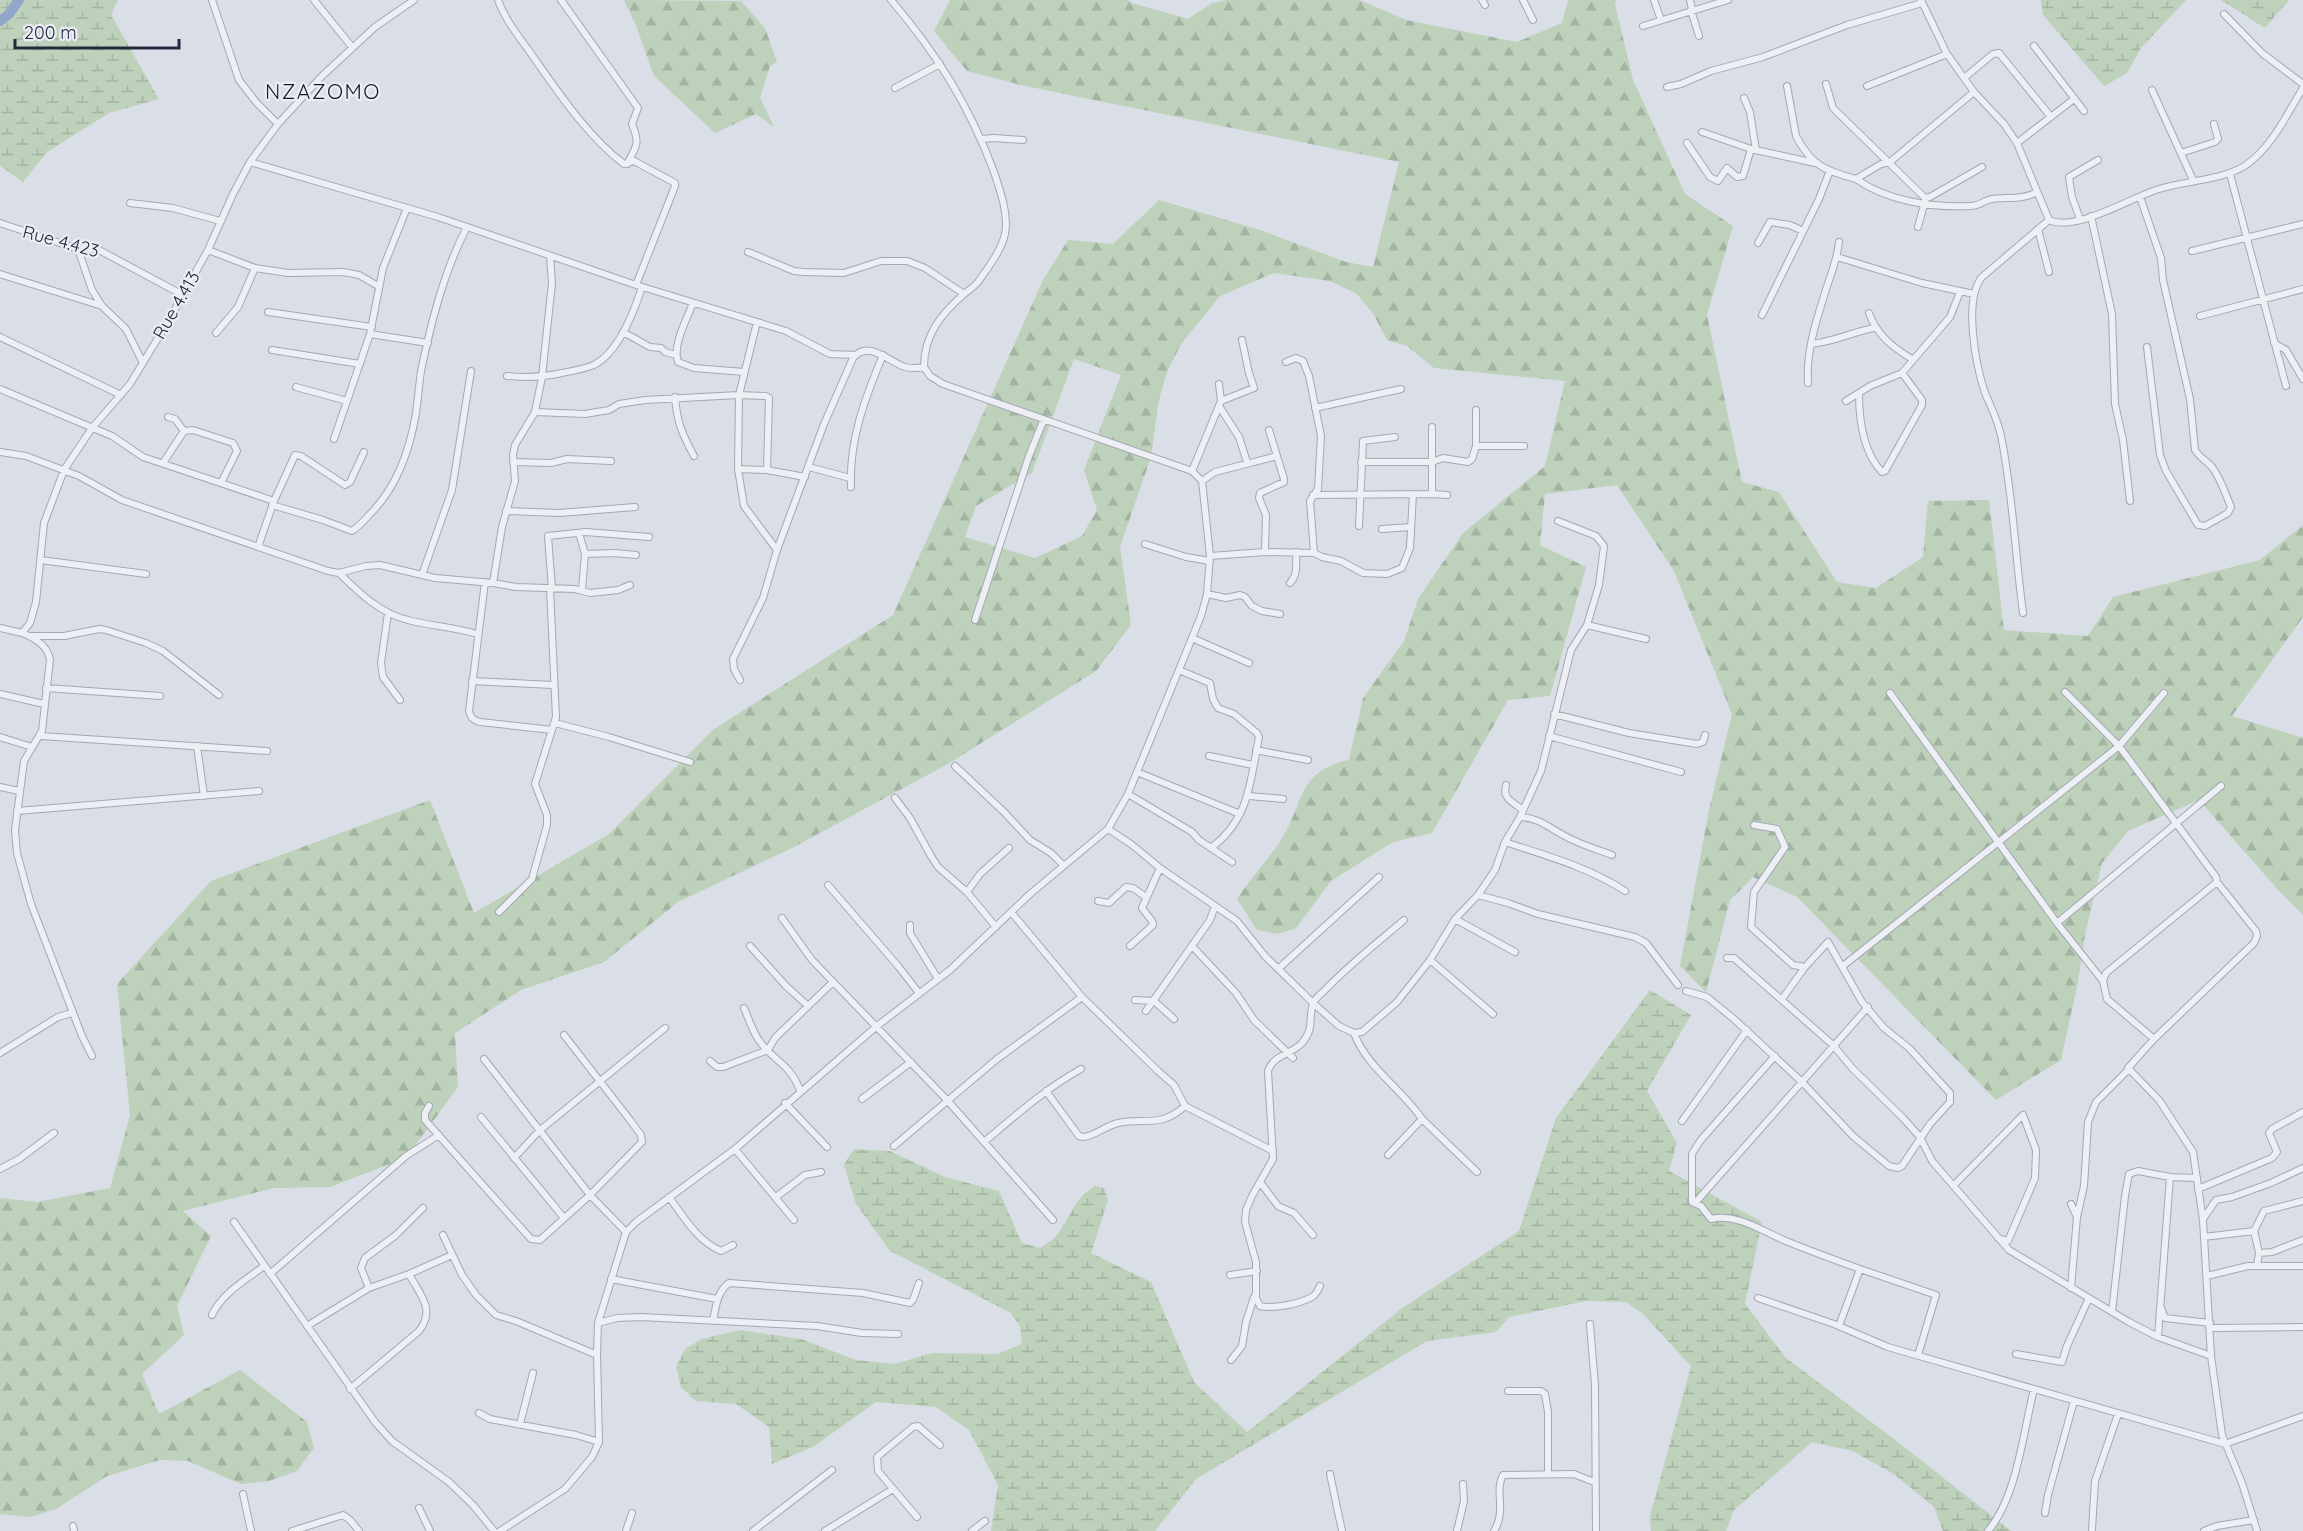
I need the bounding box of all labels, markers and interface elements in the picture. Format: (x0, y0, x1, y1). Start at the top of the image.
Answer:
scale bar (15, 12, 178, 50)
text: 200 m (24, 21, 77, 44)
district label: NZAZOMO (265, 78, 381, 104)
street label: Rue 4.423 (20, 220, 102, 262)
street label: Rue 4.413 (147, 267, 205, 343)

